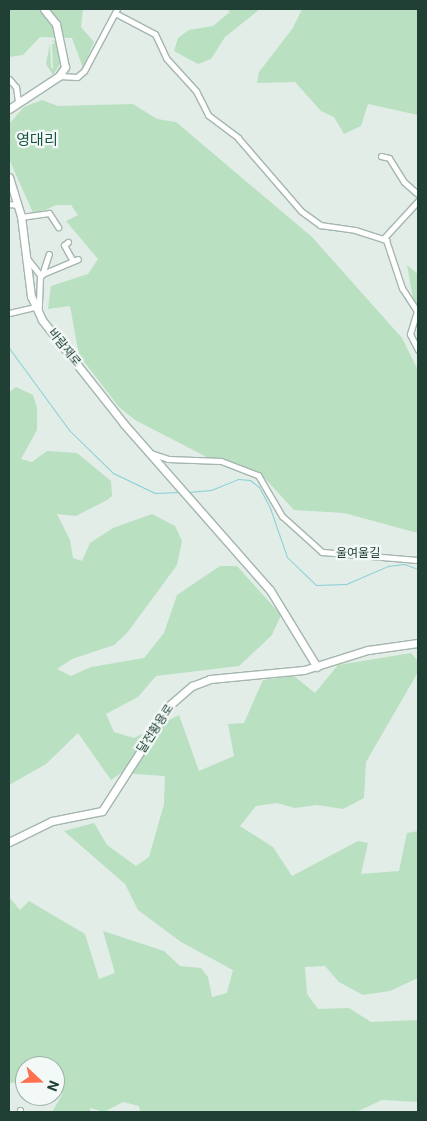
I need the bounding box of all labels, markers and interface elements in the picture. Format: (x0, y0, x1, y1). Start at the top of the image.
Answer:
district label: 영대리 (16, 132, 58, 150)
street label: 바람재로 (45, 326, 83, 370)
street label: 울여울길 (336, 547, 380, 561)
street label: 달전황용로 (135, 702, 177, 756)
north arrow (15, 1056, 65, 1106)
text: N (44, 1079, 62, 1093)

